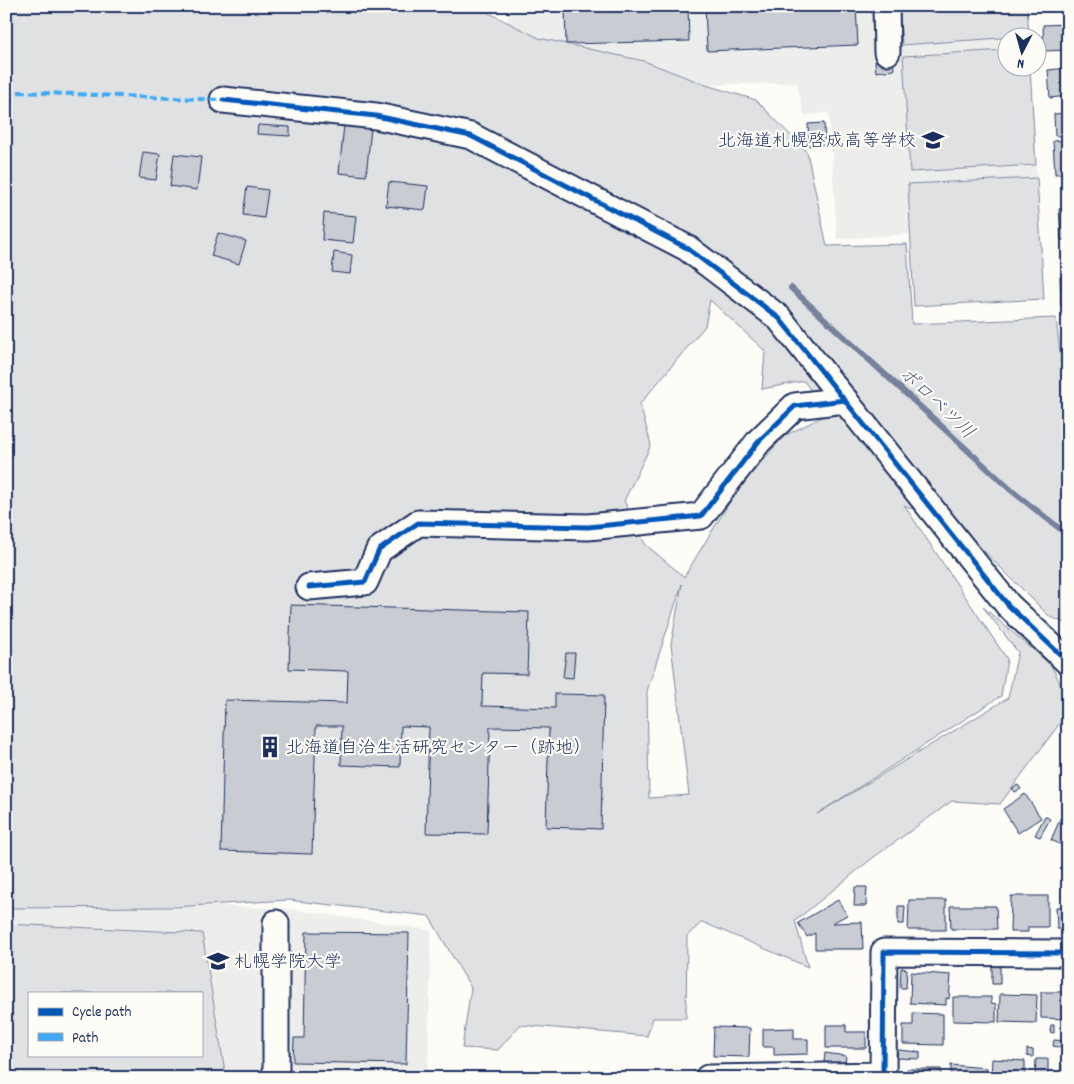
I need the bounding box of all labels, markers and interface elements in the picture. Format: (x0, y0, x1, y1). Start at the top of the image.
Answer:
north arrow (996, 28, 1046, 78)
text: N (1016, 53, 1025, 73)
school or university icon: 北海道札幌啓成高等学校 (920, 127, 946, 153)
place label: 北海道札幌啓成高等学校 (718, 130, 916, 155)
water label: ポロベツ川 (892, 362, 980, 447)
building icon: 北海道自治生活研究センター（跡地） (257, 734, 283, 760)
place label: 北海道自治生活研究センター（跡地） (286, 737, 591, 762)
school or university icon: 札幌学院大学 (205, 948, 231, 974)
place label: 札幌学院大学 (234, 951, 342, 976)
legend (28, 992, 202, 1056)
text: Cycle path (72, 1002, 132, 1024)
text: Path (72, 1028, 98, 1050)

